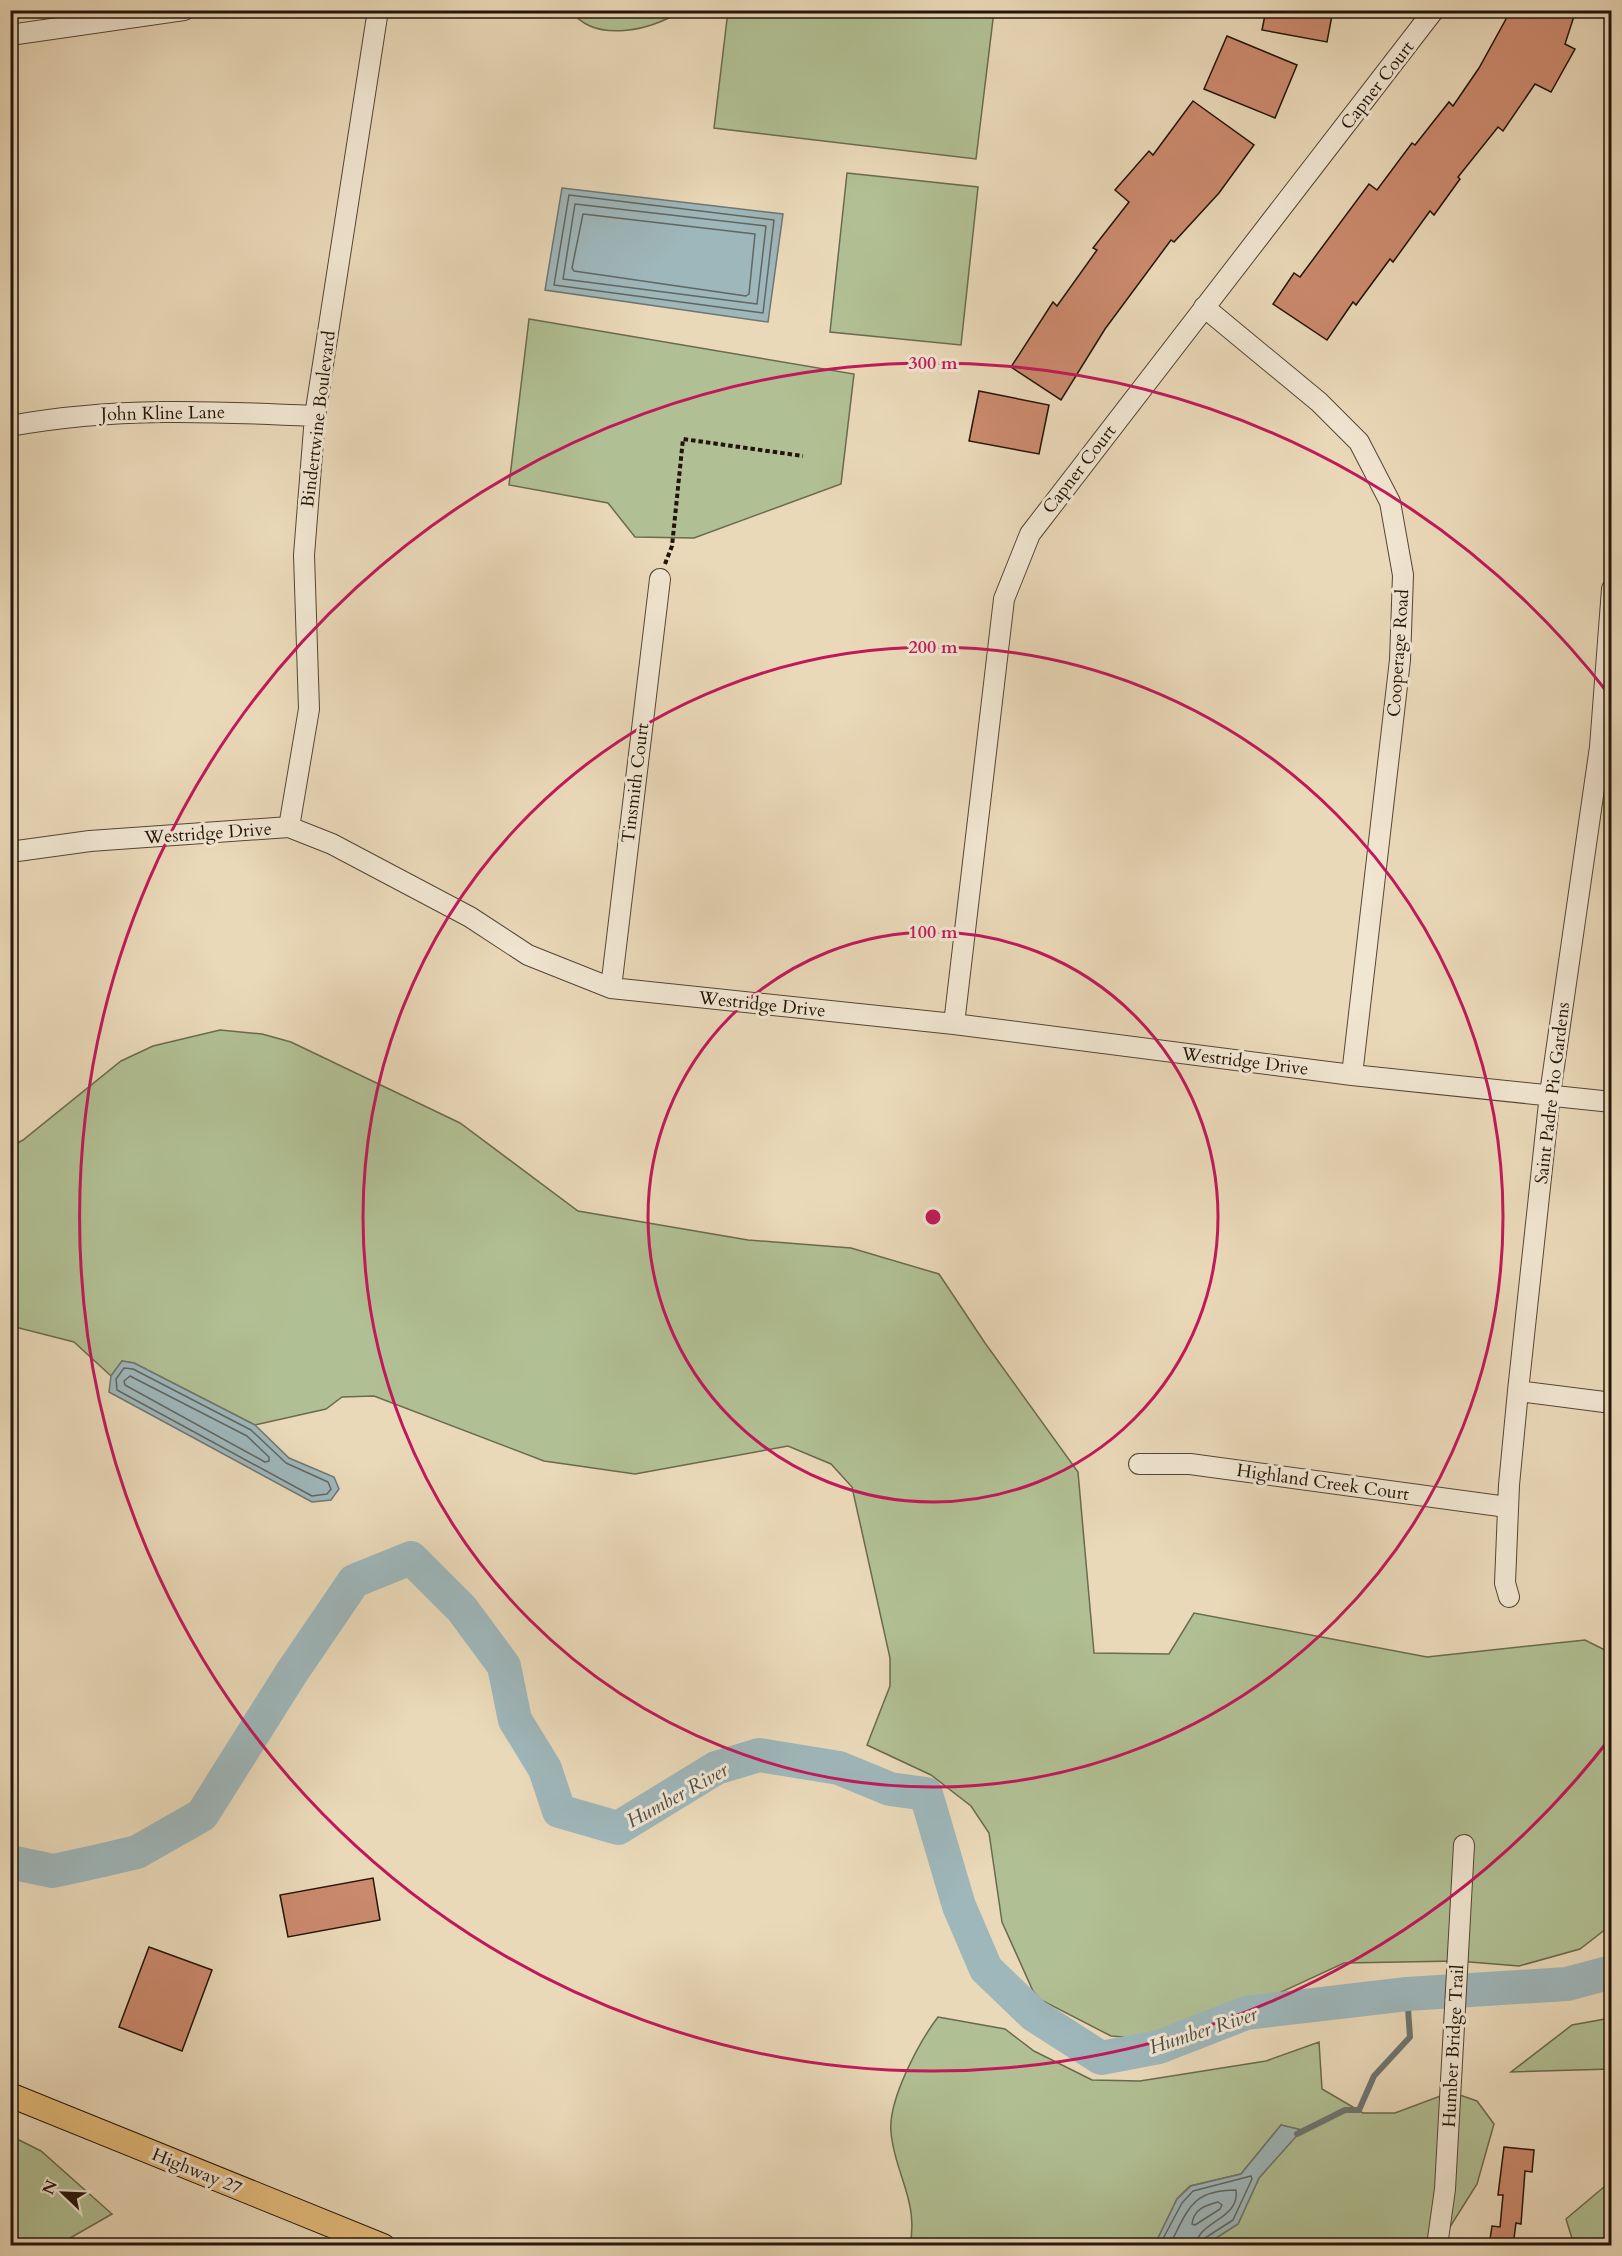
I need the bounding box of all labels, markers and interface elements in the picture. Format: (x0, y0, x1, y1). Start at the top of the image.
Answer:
street label: Capner Court (1335, 35, 1420, 135)
street label: Bindertwine Boulevard (295, 329, 342, 509)
text: 300 m (908, 351, 958, 376)
street label: John Kline Lane (98, 400, 225, 427)
street label: Capner Court (1037, 419, 1122, 519)
street label: Cooperage Road (1382, 588, 1415, 718)
text: 200 m (908, 635, 958, 660)
street label: Tinsmith Court (616, 721, 655, 845)
street label: Westridge Drive (143, 817, 273, 850)
text: 100 m (908, 920, 958, 945)
street label: Westridge Drive (696, 985, 827, 1024)
street label: Saint Padre Pio Gardens (1529, 1001, 1576, 1185)
street label: Westridge Drive (1179, 1041, 1310, 1082)
centre of rings (923, 1207, 943, 1227)
street label: Highland Creek Court (1235, 1458, 1411, 1507)
water label: Humber River (622, 1756, 734, 1834)
street label: Humber Bridge Trail (1437, 1964, 1470, 2128)
water label: Humber River (1146, 2000, 1262, 2061)
street label: Highway 27 (148, 2142, 246, 2201)
north arrow (33, 2163, 93, 2223)
text: N (37, 2177, 63, 2198)

